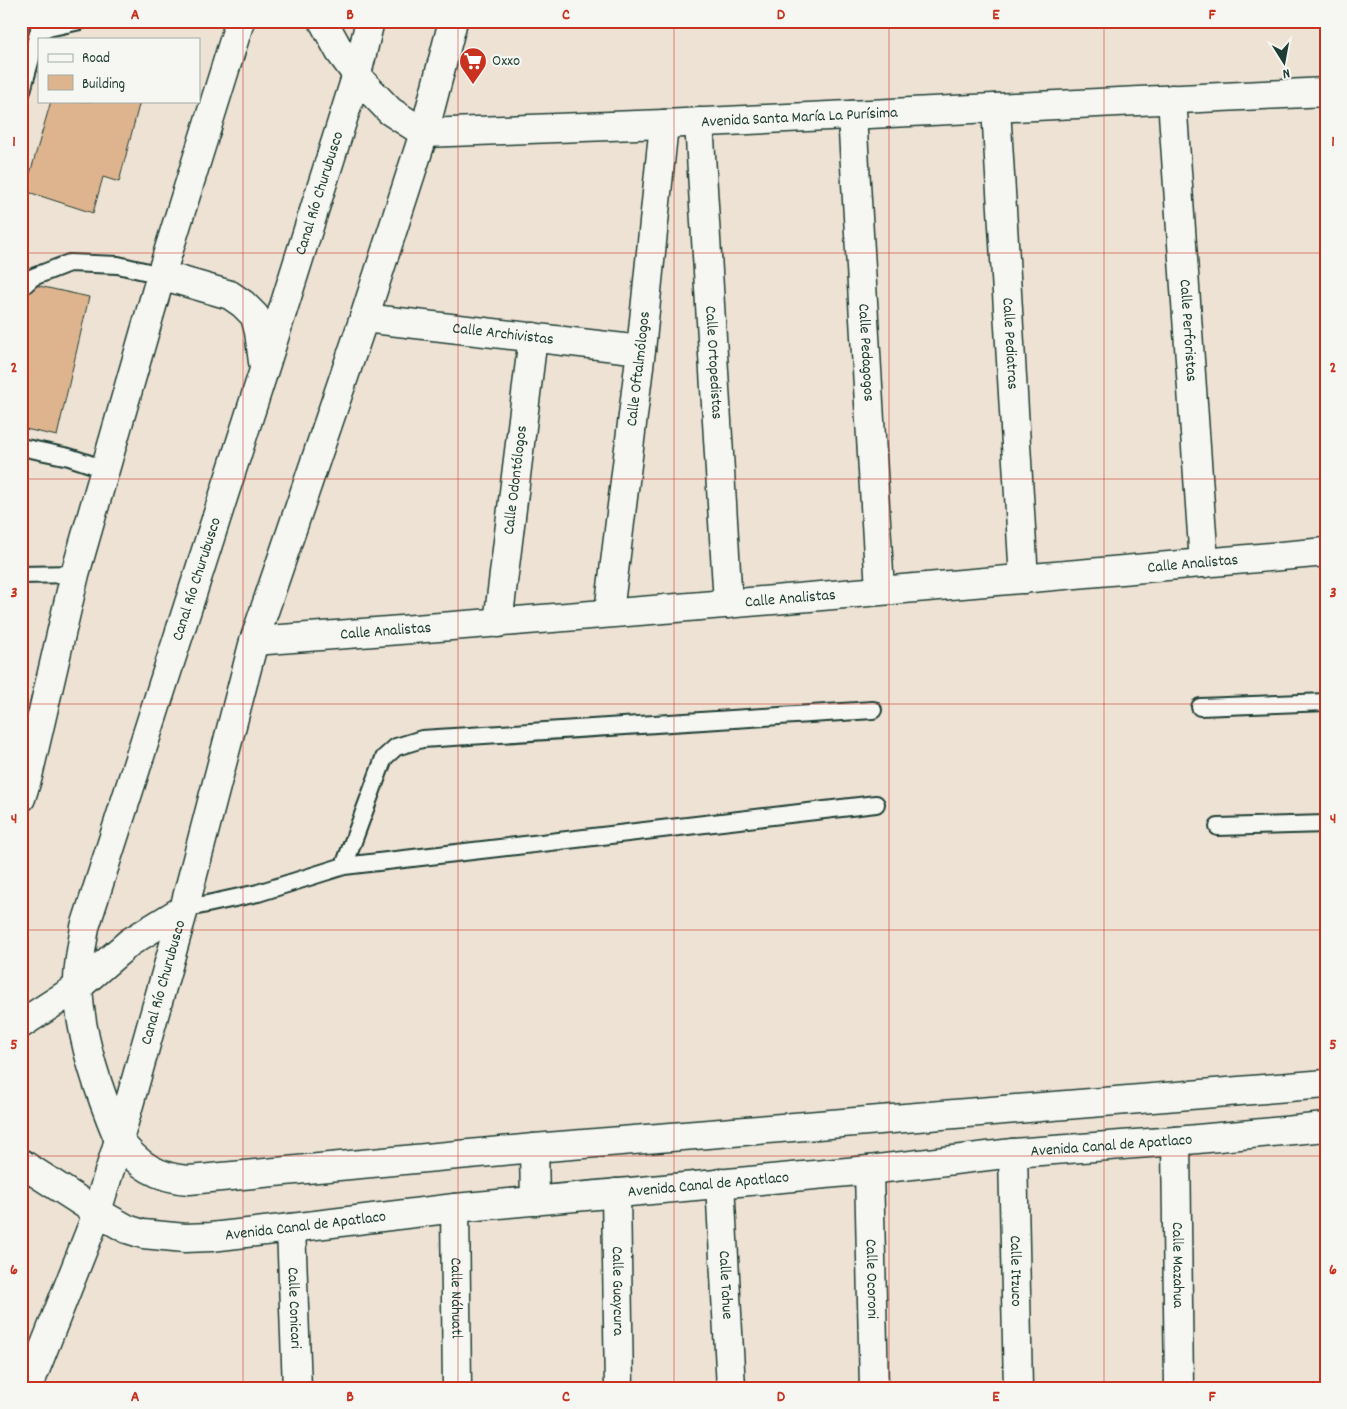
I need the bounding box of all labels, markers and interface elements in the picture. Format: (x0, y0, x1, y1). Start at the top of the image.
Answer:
text: A (131, 4, 140, 27)
text: B (346, 4, 354, 27)
text: C (562, 4, 570, 27)
text: D (777, 4, 786, 27)
text: E (992, 4, 1000, 27)
text: F (1208, 4, 1216, 27)
legend (38, 38, 200, 102)
north arrow (1260, 38, 1310, 88)
supermarket icon: Oxxo (458, 46, 488, 85)
text: Road (82, 48, 110, 70)
place label: Oxxo (492, 50, 520, 73)
text: N (1281, 62, 1291, 83)
text: Building (82, 74, 125, 96)
street label: Avenida Santa María La Purísima (701, 101, 899, 134)
street label: Canal Río Churubusco (289, 129, 350, 258)
text: 1 (12, 131, 16, 154)
text: 1 (1331, 131, 1335, 154)
street label: Calle Perforistas (1173, 278, 1203, 383)
street label: Calle Pediatras (996, 297, 1024, 391)
street label: Calle Pedagogos (852, 303, 880, 402)
street label: Calle Ortopedistas (699, 305, 728, 420)
street label: Calle Oftalmólogos (620, 310, 656, 428)
street label: Calle Archivistas (451, 317, 555, 351)
text: 2 (11, 357, 18, 380)
text: 2 (1330, 357, 1337, 380)
street label: Calle Odontólogos (497, 424, 534, 536)
street label: Canal Río Churubusco (166, 515, 227, 644)
street label: Calle Analistas (1146, 548, 1239, 579)
text: 3 (10, 582, 18, 605)
text: 3 (1329, 582, 1337, 605)
street label: Calle Analistas (744, 583, 837, 614)
street label: Calle Analistas (339, 616, 432, 646)
text: 4 (11, 808, 17, 831)
text: 4 (1330, 808, 1336, 831)
street label: Canal Río Churubusco (135, 917, 192, 1047)
text: 5 (10, 1034, 18, 1057)
text: 5 (1329, 1034, 1337, 1057)
street label: Avenida Canal de Apatlaco (1030, 1128, 1193, 1163)
street label: Avenida Canal de Apatlaco (627, 1166, 790, 1204)
street label: Avenida Canal de Apatlaco (224, 1205, 387, 1247)
street label: Calle Mazahua (1165, 1222, 1190, 1309)
street label: Calle Itzuco (1003, 1235, 1028, 1307)
street label: Calle Ocoroni (859, 1239, 884, 1319)
street label: Calle Guaycura (605, 1246, 630, 1336)
street label: Calle Tahue (712, 1250, 739, 1320)
street label: Calle Náhuatl (444, 1257, 468, 1339)
text: 6 (10, 1259, 18, 1282)
text: 6 (1329, 1259, 1337, 1282)
street label: Calle Conicari (281, 1267, 307, 1349)
text: A (131, 1386, 140, 1409)
text: B (346, 1386, 354, 1409)
text: C (562, 1386, 570, 1409)
text: D (777, 1386, 786, 1409)
text: E (992, 1386, 1000, 1409)
text: F (1208, 1386, 1216, 1409)

